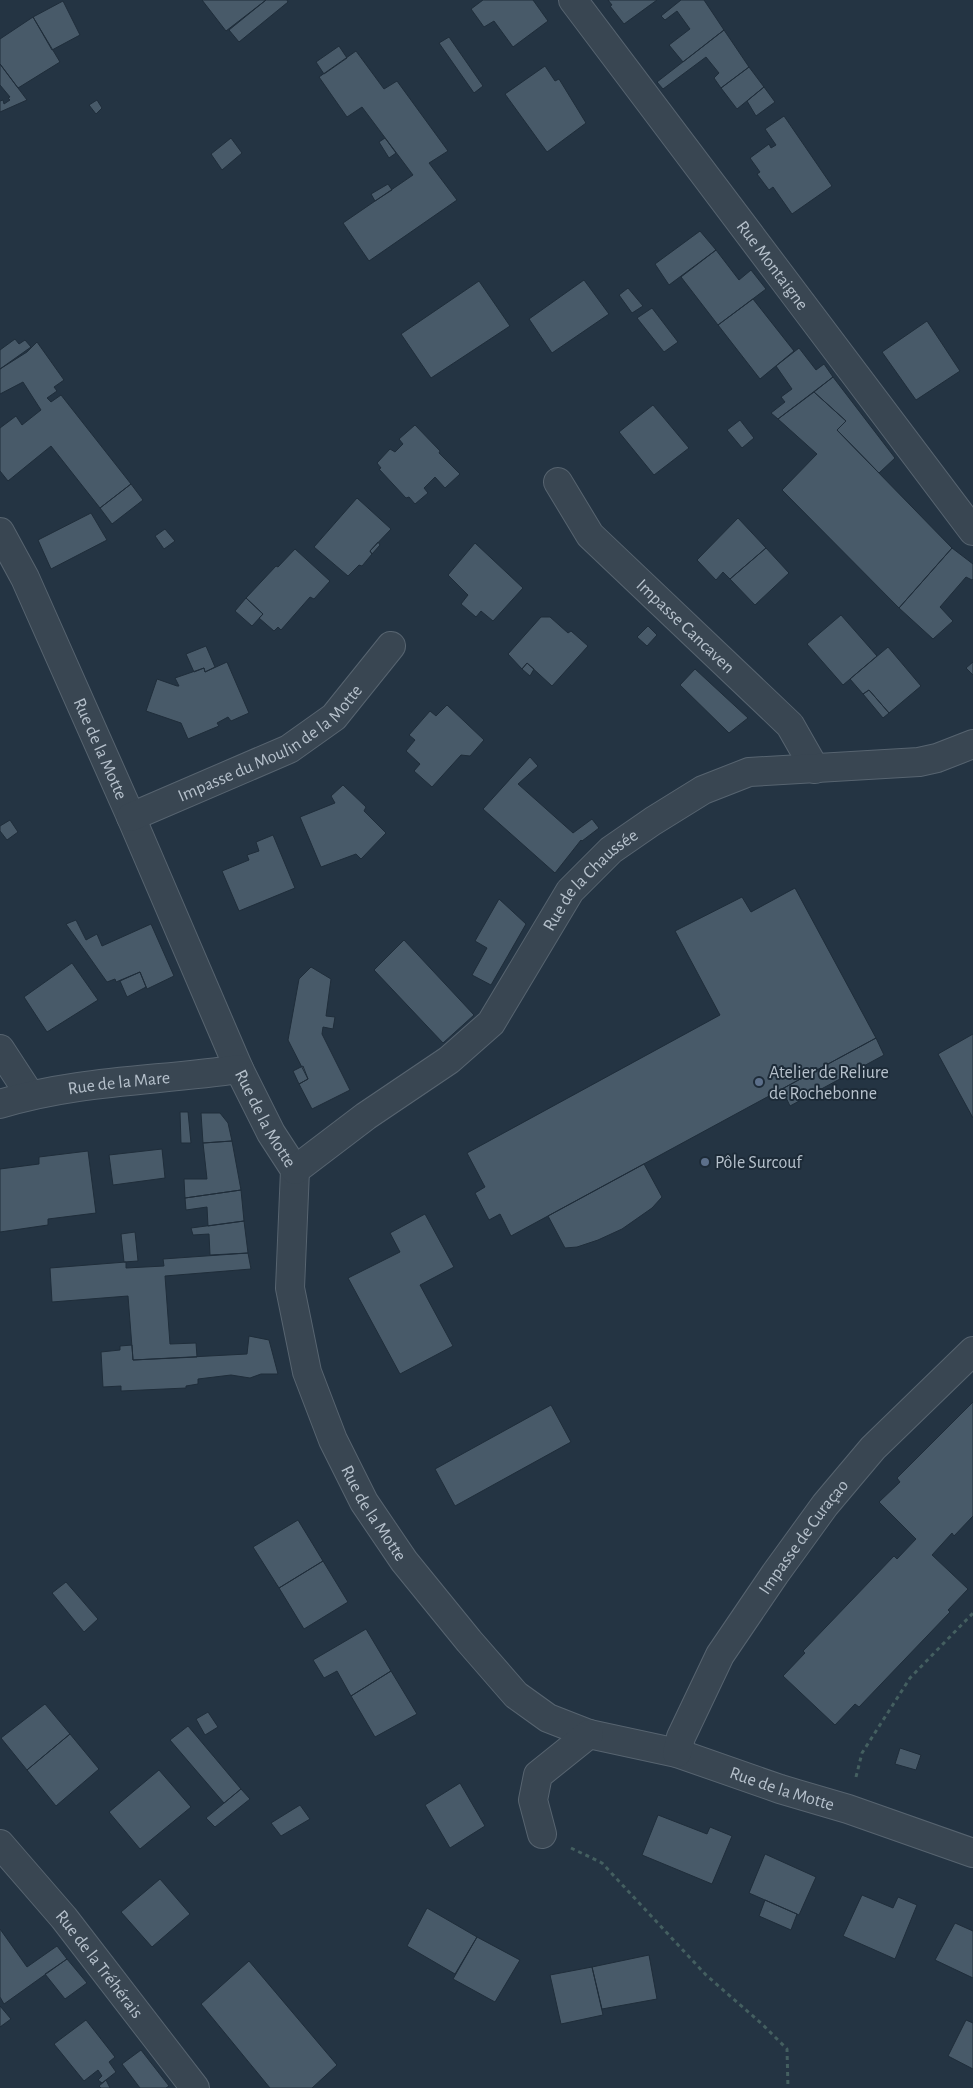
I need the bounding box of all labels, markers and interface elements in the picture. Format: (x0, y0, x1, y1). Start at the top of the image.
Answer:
street label: Rue Montaigne (733, 218, 811, 314)
street label: Impasse Cancaven (633, 576, 738, 677)
street label: Impasse du Moulin de la Motte (175, 682, 366, 806)
street label: Rue de la Motte (69, 696, 130, 802)
street label: Rue de la Chaussée (540, 826, 642, 934)
place label: Atelier de Reliure de Rochebonne (769, 1064, 889, 1103)
street label: Rue de la Motte (231, 1067, 299, 1171)
street label: Rue de la Mare (67, 1069, 171, 1098)
marker: Atelier de Reliure de Rochebonne (753, 1076, 765, 1088)
place label: Pôle Surcouf (715, 1154, 803, 1172)
marker: Pôle Surcouf (699, 1156, 711, 1168)
street label: Rue de la Motte (337, 1463, 409, 1565)
street label: Impasse de Curaçao (756, 1476, 852, 1598)
street label: Rue de la Motte (727, 1764, 836, 1814)
street label: Rue de la Tréhérais (52, 1907, 146, 2022)

